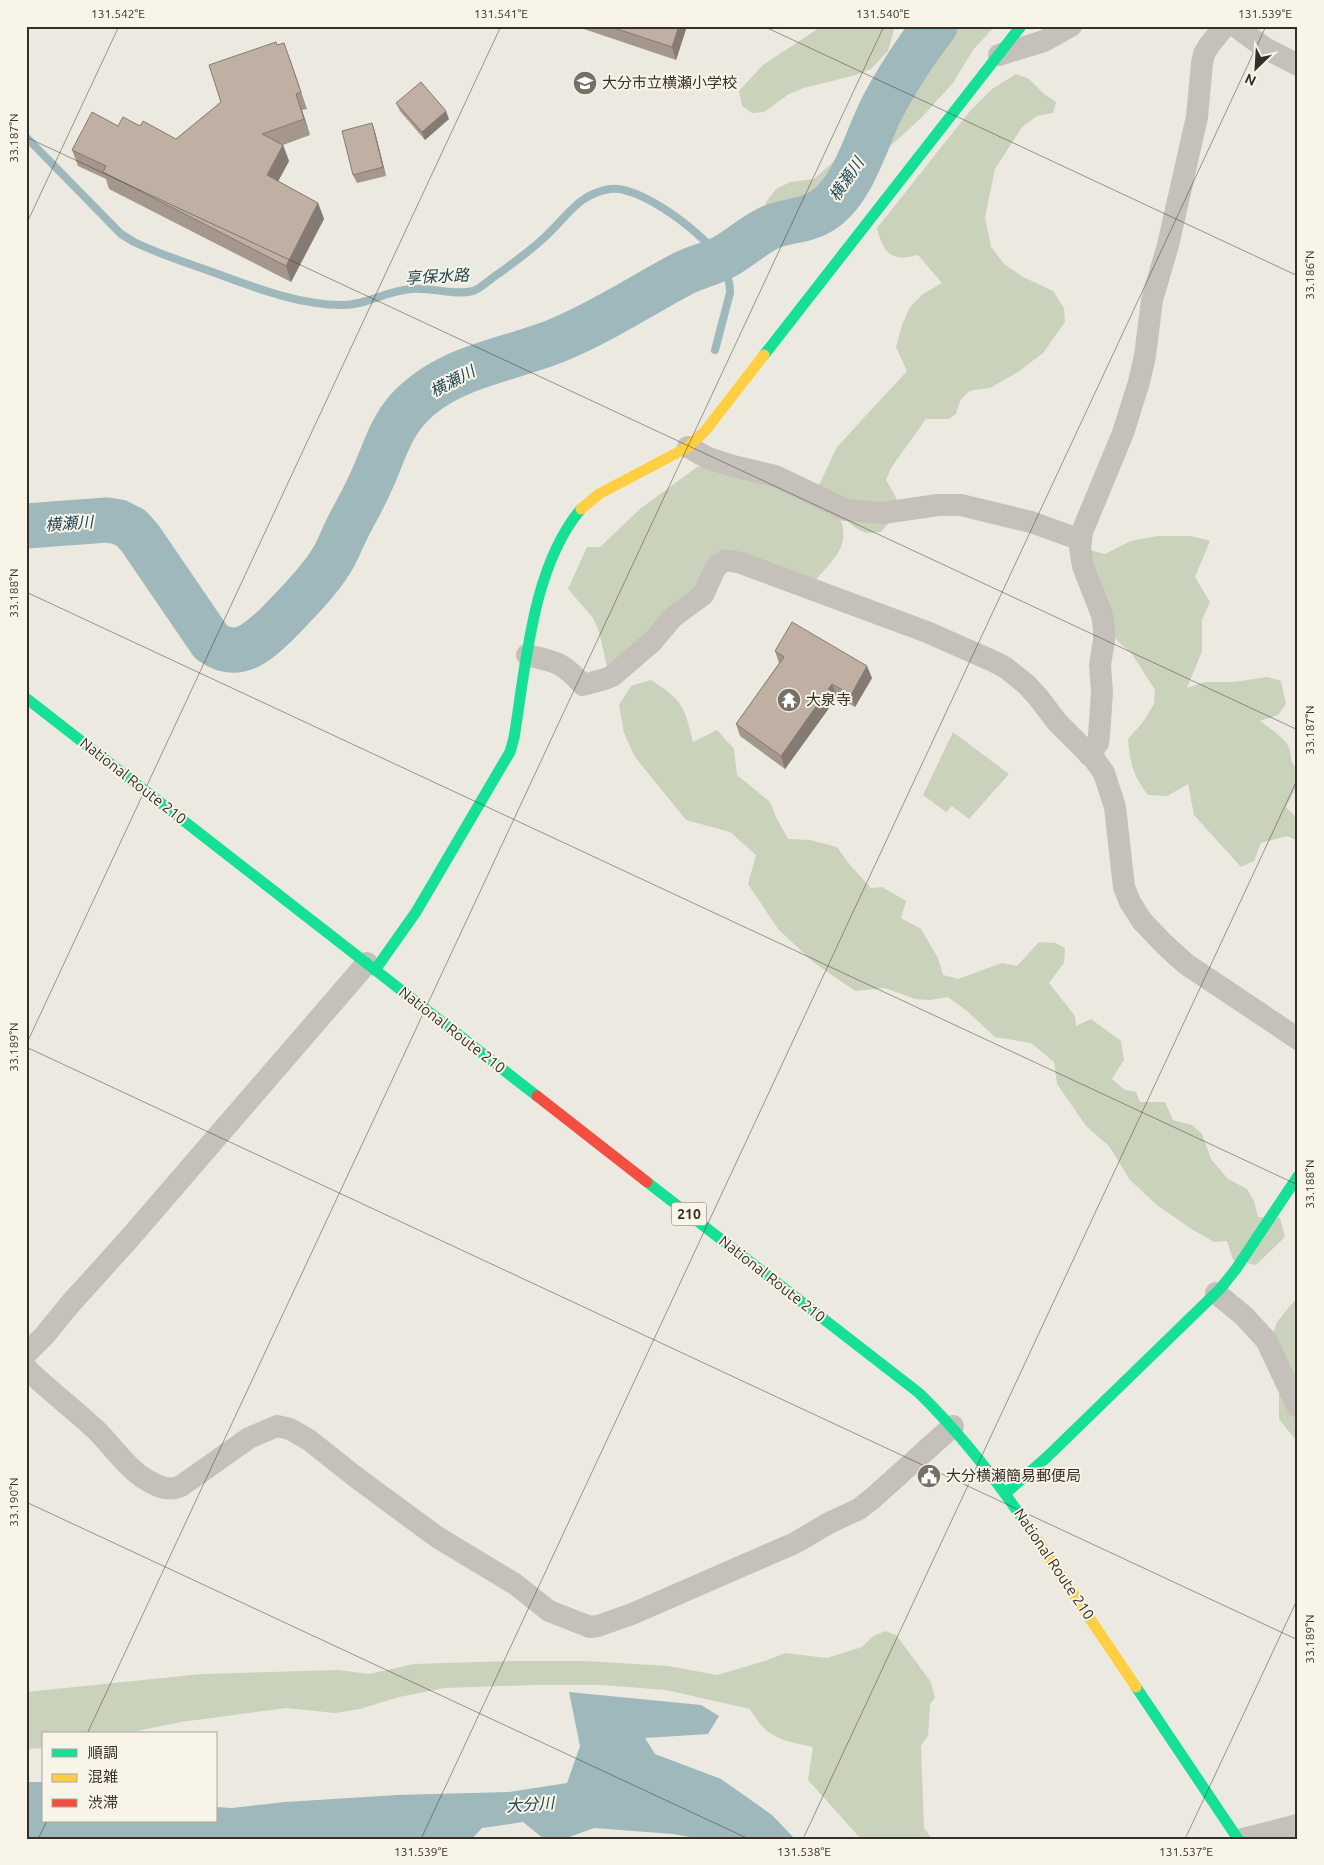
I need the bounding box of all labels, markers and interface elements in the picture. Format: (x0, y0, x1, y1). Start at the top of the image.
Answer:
text: 131.542°E (91, 7, 145, 20)
text: 131.541°E (474, 7, 528, 20)
text: 131.540°E (856, 7, 910, 20)
text: 131.539°E (1238, 7, 1292, 20)
north arrow (1232, 42, 1282, 92)
school or university icon: 大分市立横瀬小学校 (572, 70, 598, 96)
text: N (1242, 70, 1259, 89)
place label: 大分市立横瀬小学校 (602, 74, 737, 91)
text: 33.187°N (7, 113, 20, 163)
water label: 横瀬川 (825, 152, 868, 204)
text: 33.186°N (1303, 250, 1316, 300)
water label: 享保水路 (405, 265, 471, 287)
water label: 横瀬川 (427, 361, 479, 400)
water label: 横瀬川 (44, 512, 96, 534)
text: 33.188°N (7, 568, 20, 618)
temple icon: 大泉寺 (776, 687, 802, 713)
place label: 大泉寺 (806, 691, 851, 708)
text: 33.187°N (1303, 705, 1316, 755)
street label: National Route 210 (77, 734, 190, 827)
street label: National Route 210 (396, 983, 509, 1076)
text: 33.189°N (7, 1022, 20, 1072)
text: 33.188°N (1303, 1159, 1316, 1209)
road number: 210 (672, 1202, 706, 1226)
street label: National Route 210 (716, 1232, 829, 1325)
public building icon: 大分横瀬簡易郵便局 (916, 1463, 942, 1489)
place label: 大分横瀬簡易郵便局 (946, 1467, 1081, 1484)
text: 33.190°N (7, 1477, 20, 1527)
street label: National Route 210 (1011, 1505, 1098, 1622)
text: 33.189°N (1303, 1614, 1316, 1664)
legend (42, 1732, 218, 1822)
text: 順調 (88, 1744, 118, 1761)
text: 混雑 (88, 1768, 118, 1785)
water label: 大分川 (505, 1793, 557, 1815)
text: 渋滞 (88, 1794, 118, 1811)
text: 131.539°E (394, 1845, 448, 1858)
text: 131.538°E (777, 1845, 831, 1858)
text: 131.537°E (1159, 1845, 1213, 1858)

